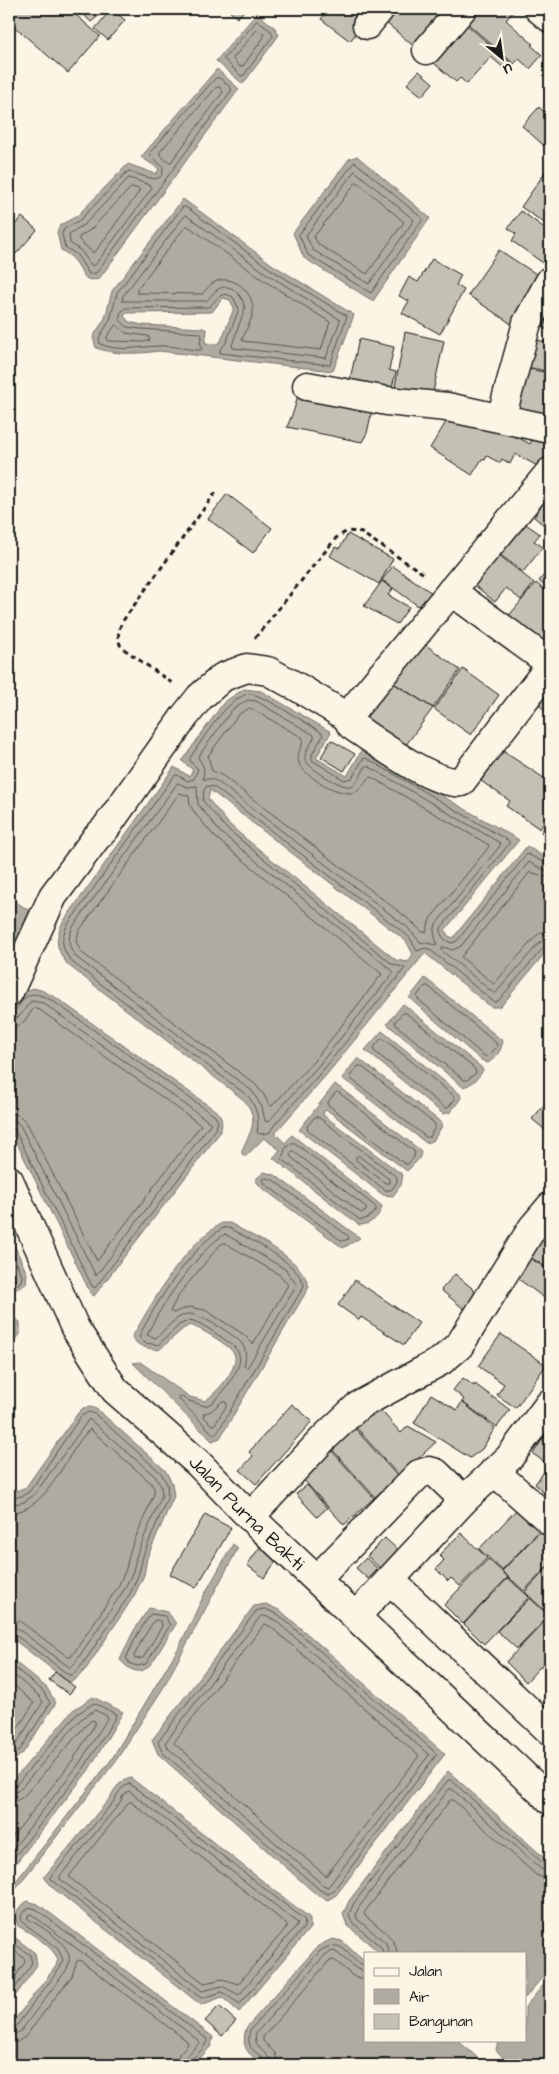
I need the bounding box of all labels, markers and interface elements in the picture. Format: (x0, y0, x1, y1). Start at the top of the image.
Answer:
north arrow (476, 32, 526, 82)
text: U (499, 58, 516, 79)
street label: Jalan Purna Bakti (183, 1449, 310, 1577)
legend (364, 1952, 526, 2042)
text: Jalan (409, 1961, 443, 1982)
text: Air (409, 1987, 429, 2008)
text: Bangunan (409, 2011, 473, 2033)

